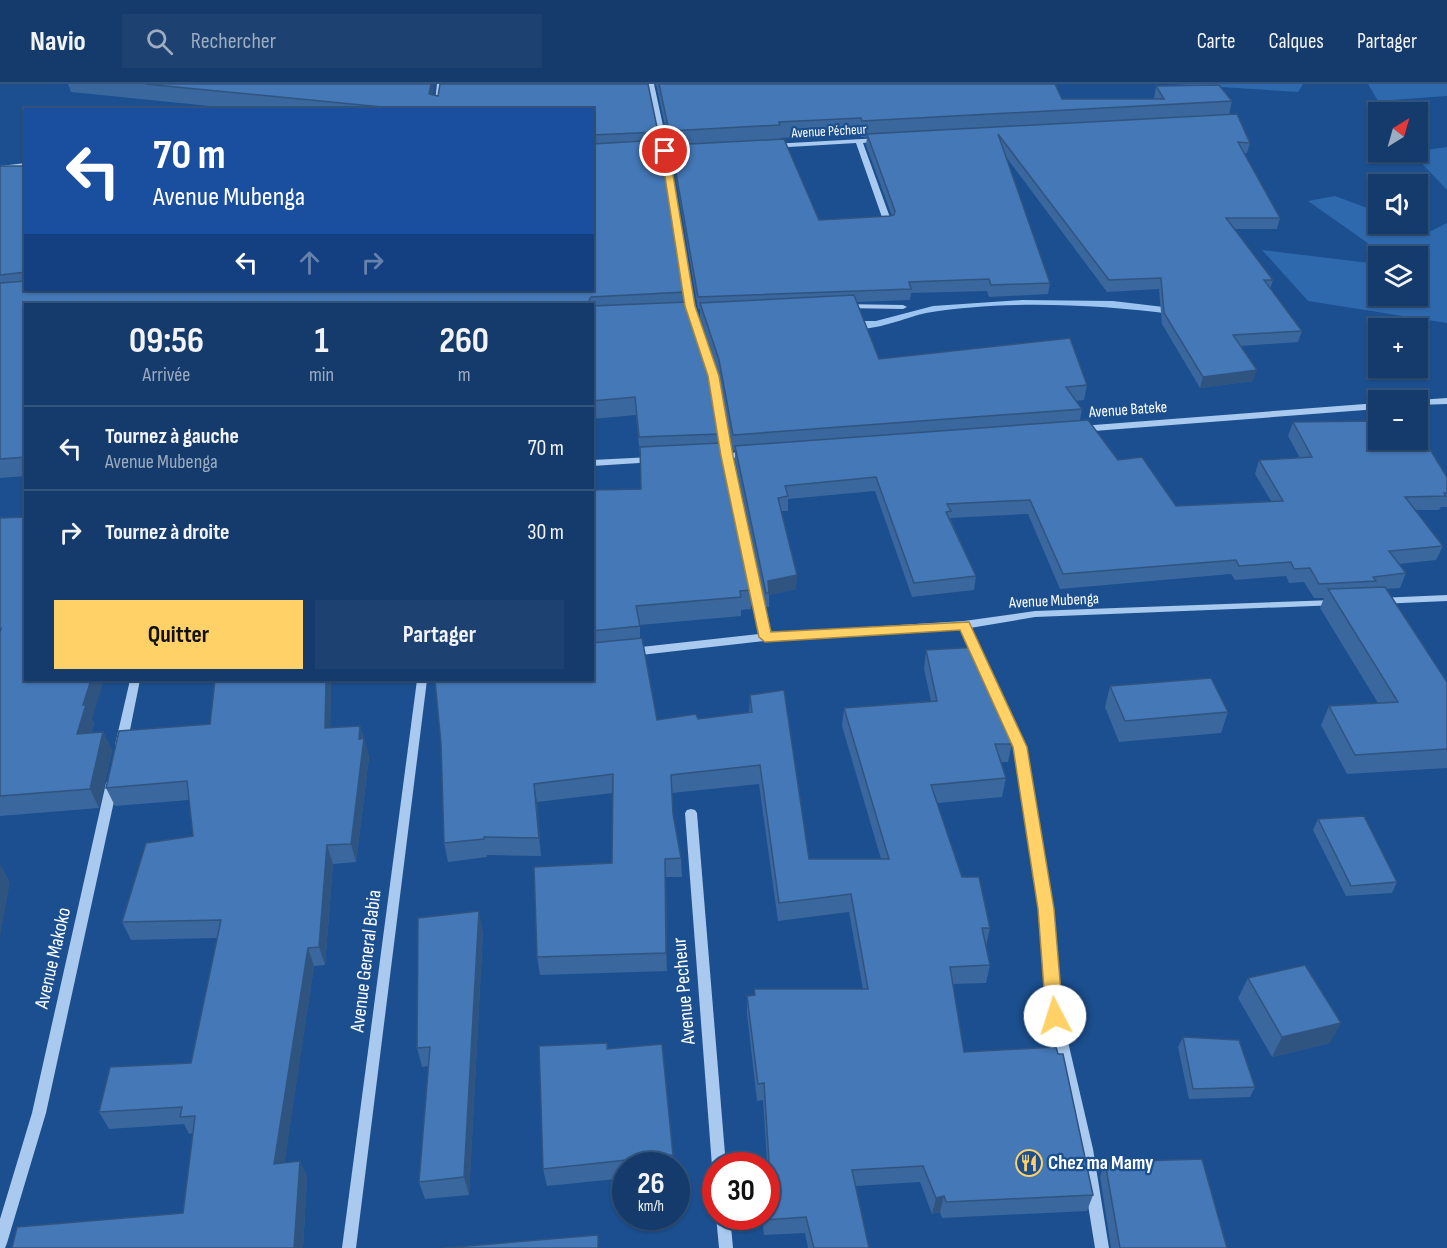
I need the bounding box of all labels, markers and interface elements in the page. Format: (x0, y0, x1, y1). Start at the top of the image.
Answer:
search box (122, 14, 542, 68)
text: Navio (30, 25, 86, 58)
icon: search (143, 25, 176, 58)
text: Rechercher (191, 28, 276, 55)
text: Carte (1197, 29, 1236, 54)
text: Calques (1269, 29, 1324, 54)
text: Partager (1357, 29, 1417, 54)
north arrow (1368, 102, 1428, 162)
map controls (1368, 102, 1428, 450)
street label: Avenue Pécheur (790, 121, 867, 142)
pin (639, 125, 690, 176)
text: 70 m (153, 130, 226, 181)
icon: left (54, 132, 132, 210)
icon: arrive (648, 134, 681, 167)
button: sound (1368, 174, 1428, 234)
text: Avenue Mubenga (153, 181, 305, 213)
icon: left (230, 246, 263, 279)
icon: ahead (293, 246, 326, 279)
icon: right (356, 246, 389, 279)
button: layers (1368, 246, 1428, 306)
button: + (1368, 318, 1428, 378)
text: 09:56 (129, 320, 204, 363)
text: 1 (315, 320, 329, 363)
text: 260 (439, 320, 489, 363)
text: Arrivée (143, 363, 190, 387)
text: min (309, 363, 334, 387)
text: m (458, 363, 470, 387)
button: − (1368, 390, 1428, 450)
street label: Avenue Bateke (1087, 398, 1168, 422)
text: Tournez à gauche (105, 423, 239, 450)
icon: left (54, 432, 87, 465)
text: 70 m (528, 435, 564, 462)
text: Avenue Mubenga (105, 450, 218, 474)
icon: right (54, 516, 87, 549)
text: Tournez à droite (105, 519, 230, 546)
text: 30 m (527, 519, 564, 546)
street label: Avenue Mubenga (1008, 589, 1099, 613)
button: Quitter (54, 600, 303, 669)
button: Partager (315, 600, 564, 669)
street label: Avenue General Babia (345, 889, 387, 1034)
street label: Avenue Makoko (30, 905, 76, 1012)
street label: Avenue Pecheur (667, 936, 701, 1046)
position arrow (1023, 984, 1087, 1048)
restaurant icon: Chez ma Mamy (1014, 1148, 1044, 1178)
place label: Chez ma Mamy (1048, 1151, 1154, 1175)
speed limit sign: 30 (702, 1152, 780, 1230)
text: 26 (637, 1166, 665, 1202)
text: km/h (638, 1197, 664, 1216)

